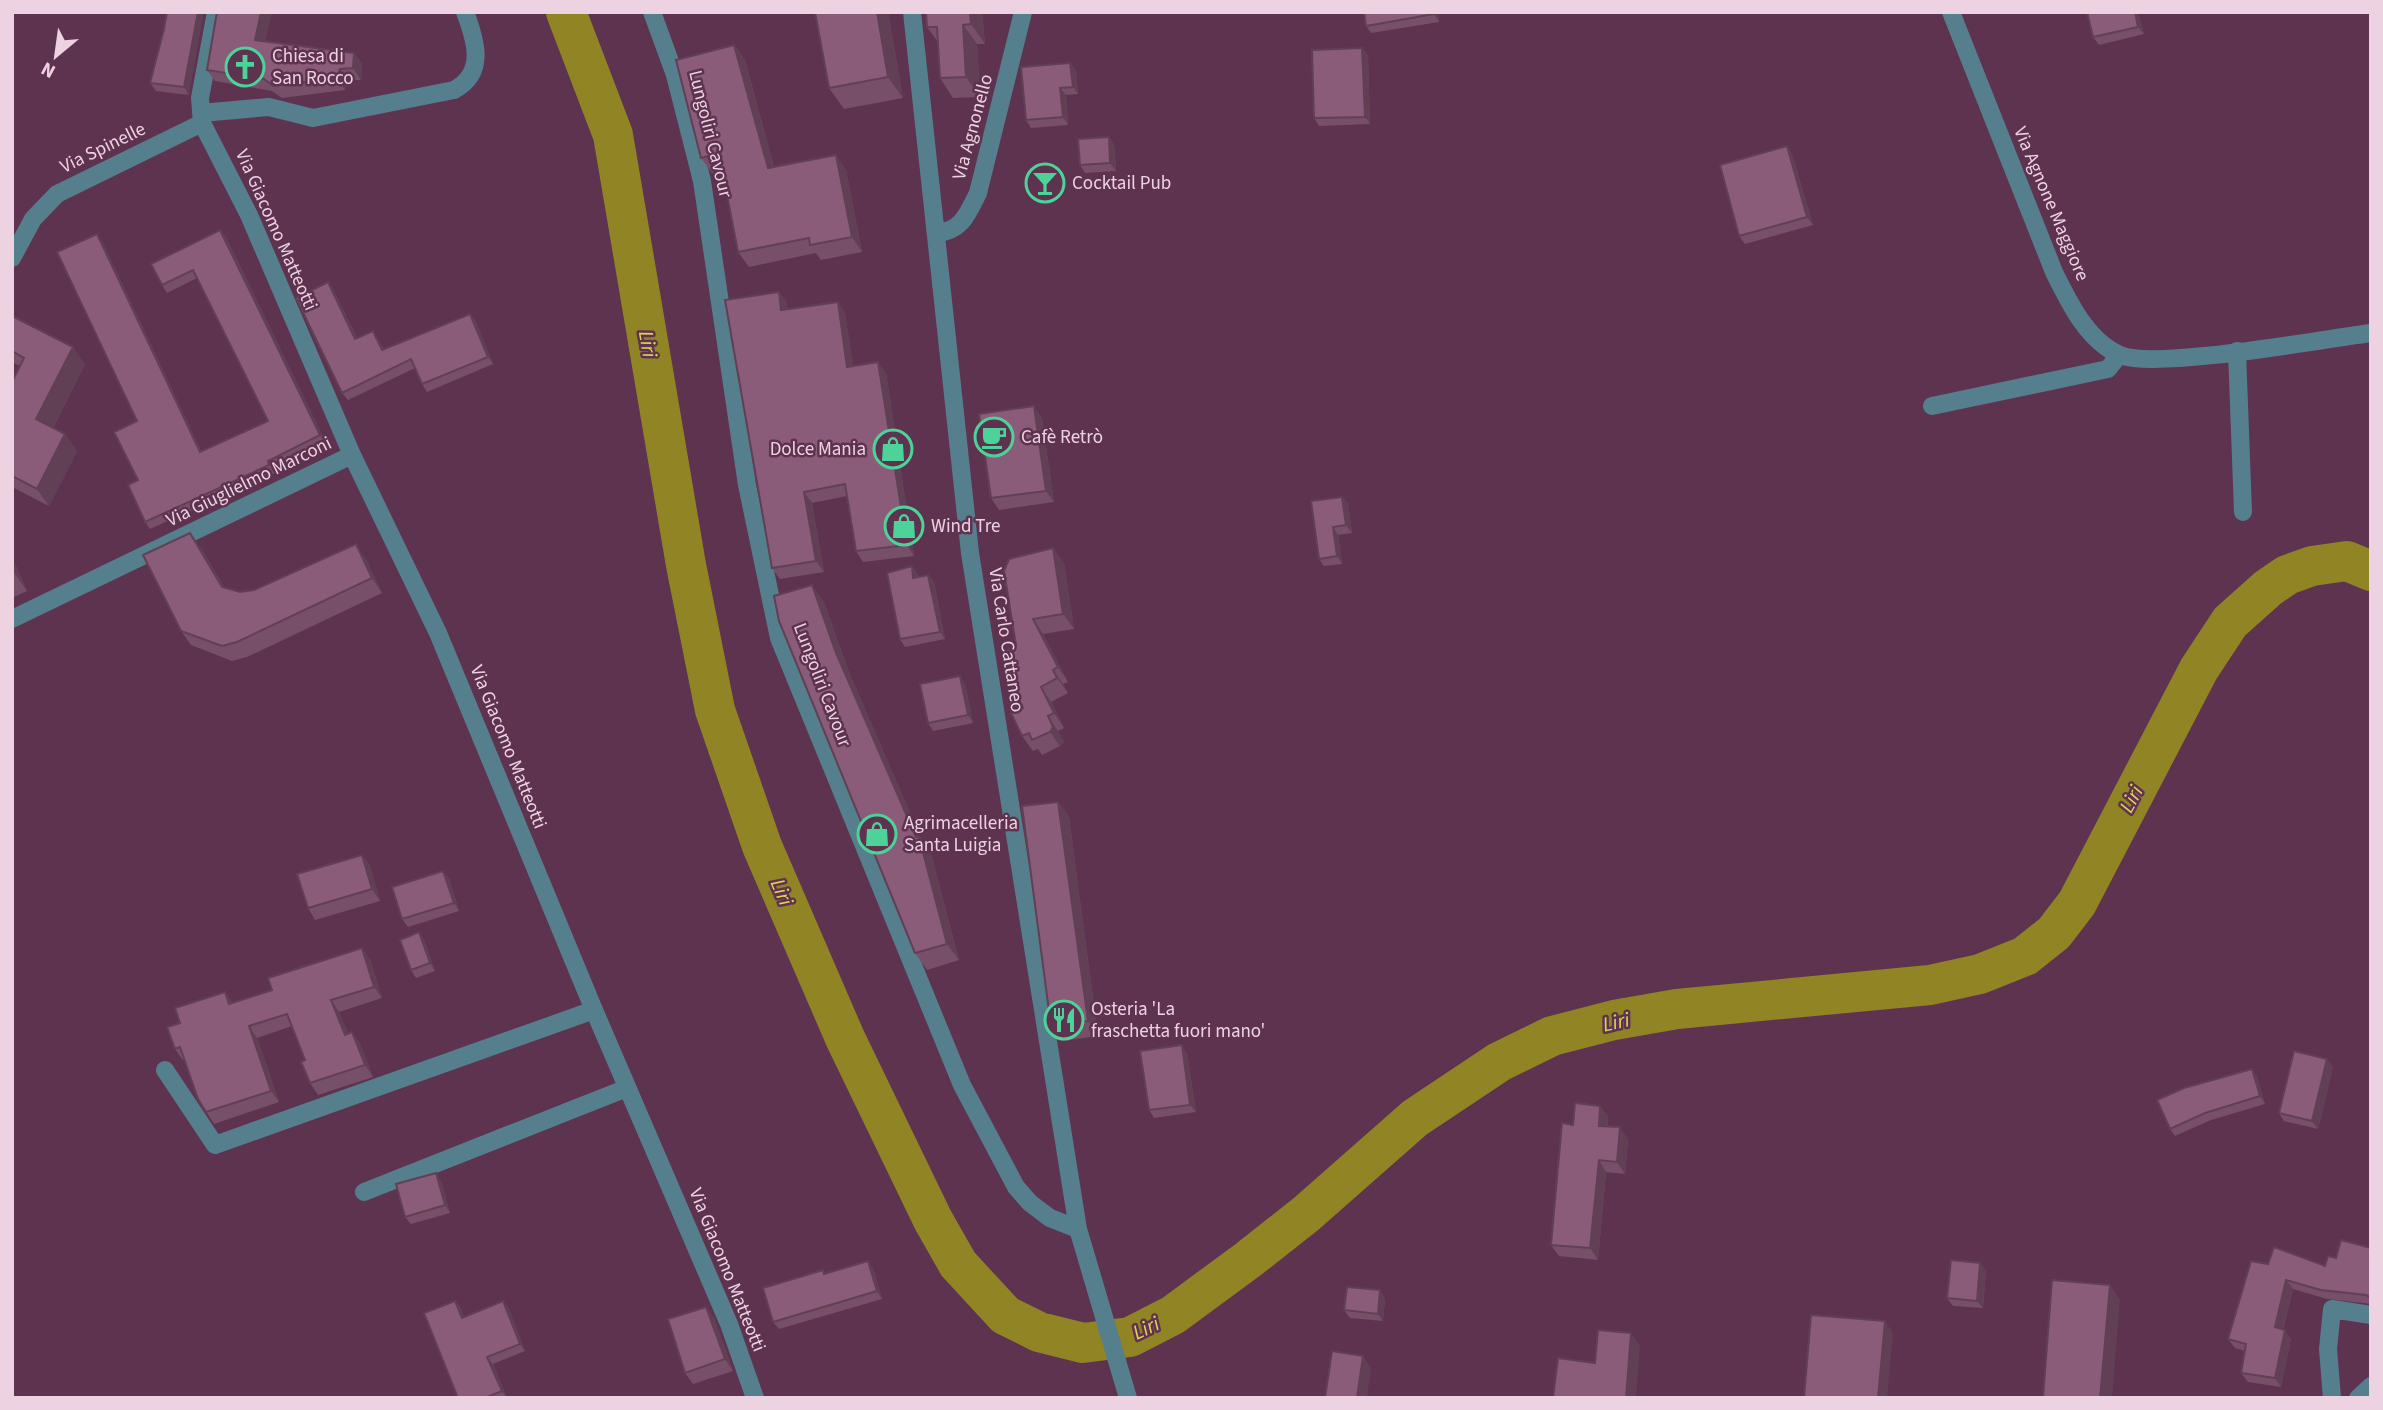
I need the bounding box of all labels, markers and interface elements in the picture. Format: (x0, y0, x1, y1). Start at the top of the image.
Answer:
north arrow (21, 21, 91, 91)
place label: Chiesa di San Rocco (272, 43, 354, 92)
church icon: Chiesa di San Rocco (224, 46, 266, 88)
text: N (36, 55, 61, 84)
street label: Lungoliri Cavour (681, 67, 739, 201)
street label: Via Agnonello (946, 71, 1000, 183)
street label: Via Spinelle (56, 116, 150, 180)
street label: Via Agnone Maggiore (2006, 123, 2096, 285)
street label: Via Giacomo Matteotti (228, 145, 324, 315)
bar icon: Cocktail Pub (1024, 162, 1066, 204)
place label: Cocktail Pub (1072, 170, 1171, 197)
water label: Liri (631, 328, 665, 361)
cafe icon: Cafè Retrò (973, 416, 1015, 458)
place label: Cafè Retrò (1021, 424, 1103, 451)
shop icon: Dolce Mania (872, 428, 914, 470)
street label: Via Giuglielmo Marconi (162, 430, 336, 534)
place label: Dolce Mania (770, 436, 866, 463)
shop icon: Wind Tre (883, 505, 925, 547)
place label: Wind Tre (931, 513, 1000, 540)
street label: Via Carlo Cattaneo (981, 566, 1031, 714)
street label: Lungoliri Cavour (786, 619, 858, 751)
street label: Via Giacomo Matteotti (463, 661, 553, 833)
water label: Liri (2111, 779, 2151, 818)
place label: Agrimacelleria Santa Luigia (904, 810, 1018, 859)
shop icon: Agrimacelleria Santa Luigia (856, 813, 898, 855)
water label: Liri (763, 874, 801, 911)
place label: Osteria 'La fraschetta fuori mano' (1091, 996, 1265, 1045)
restaurant icon: Osteria 'La fraschetta fuori mano' (1043, 999, 1085, 1041)
water label: Liri (1600, 1004, 1633, 1039)
street label: Via Giacomo Matteotti (682, 1184, 772, 1356)
water label: Liri (1127, 1308, 1165, 1347)

